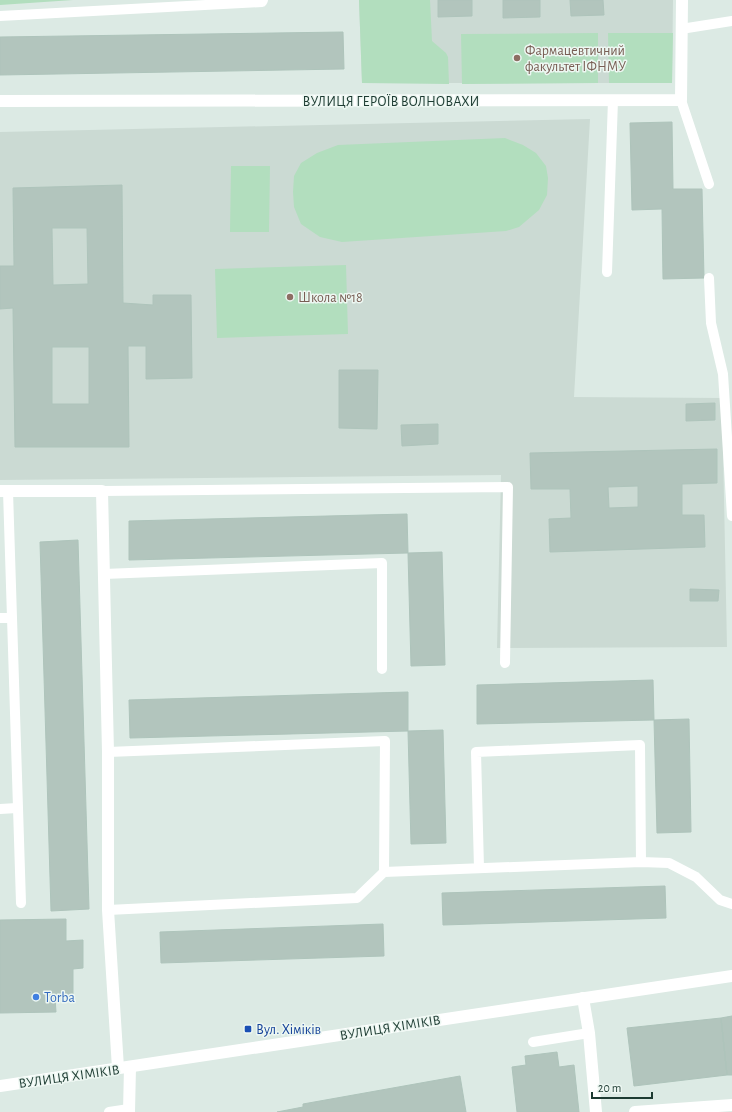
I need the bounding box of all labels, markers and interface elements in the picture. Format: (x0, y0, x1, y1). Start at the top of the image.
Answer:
place label: Фармацевтичний факультет ІФНМУ (525, 44, 626, 74)
marker: Фармацевтичний факультет ІФНМУ (512, 53, 522, 63)
street label: ВУЛИЦЯ ГЕРОЇВ ВОЛНОВАХИ (303, 93, 479, 109)
place label: Школа №18 (298, 291, 363, 305)
marker: Школа №18 (285, 292, 295, 302)
place label: Torba (44, 991, 75, 1005)
marker: Torba (31, 992, 41, 1002)
street label: ВУЛИЦЯ ХІМІКІВ (339, 1013, 442, 1043)
place label: Вул. Хіміків (256, 1023, 321, 1037)
marker: Вул. Хіміків (243, 1024, 253, 1034)
street label: ВУЛИЦЯ ХІМІКІВ (18, 1063, 121, 1091)
scale bar (592, 1074, 652, 1100)
text: 20 m (598, 1082, 621, 1094)

